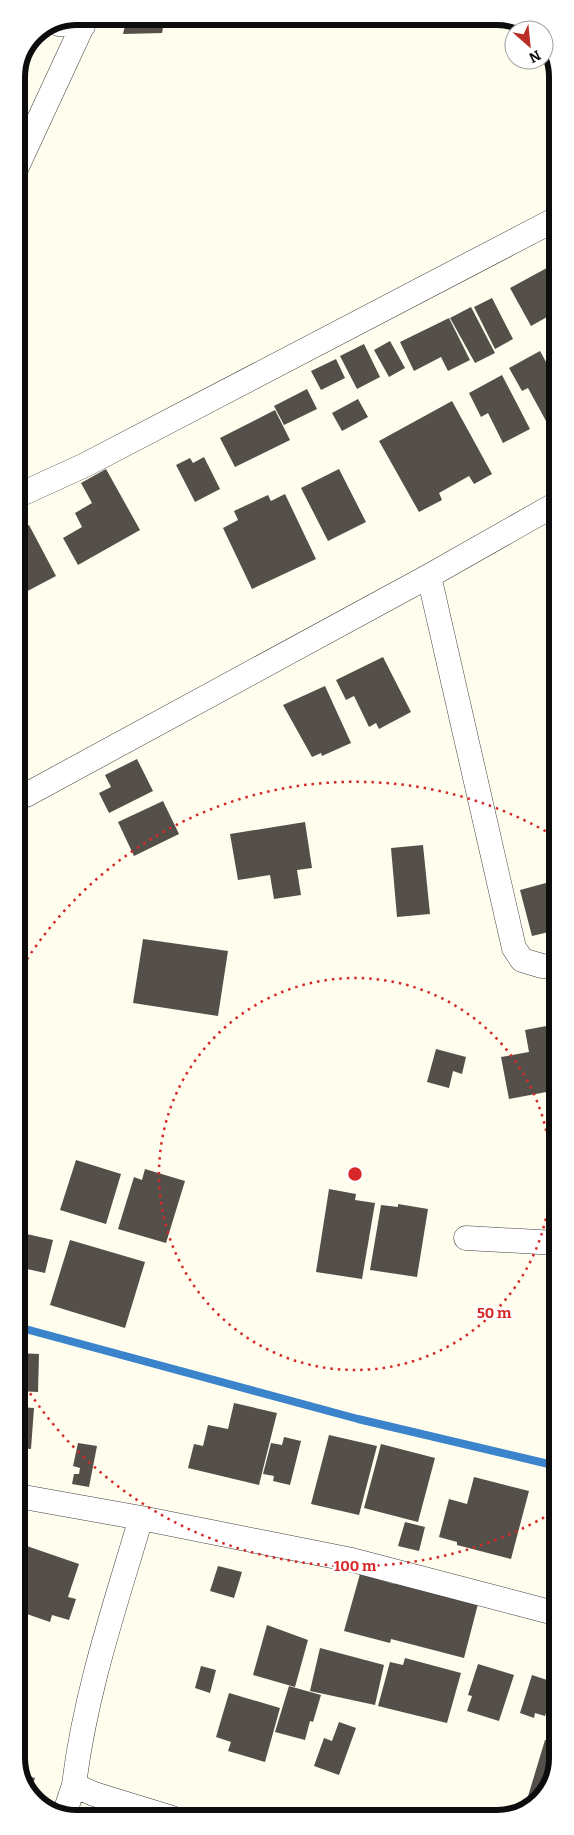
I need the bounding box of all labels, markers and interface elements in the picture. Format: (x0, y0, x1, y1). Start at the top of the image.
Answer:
north arrow (504, 20, 554, 70)
text: N (526, 46, 543, 66)
centre of rings (346, 1165, 364, 1183)
text: 50 m (477, 1304, 512, 1322)
text: 100 m (334, 1557, 377, 1575)

